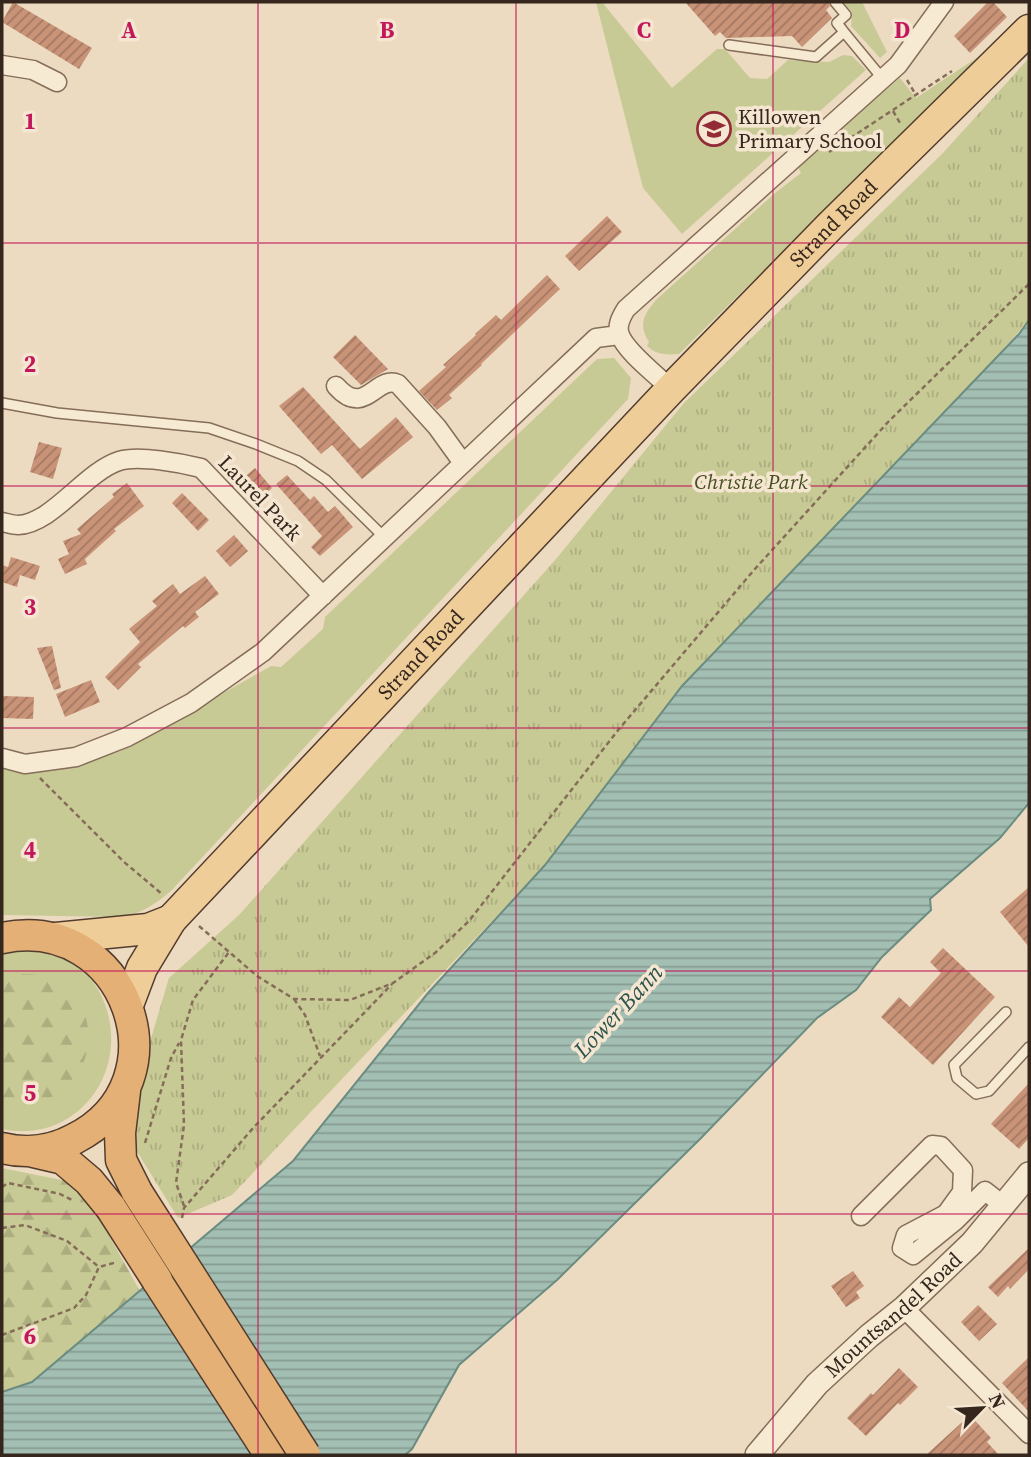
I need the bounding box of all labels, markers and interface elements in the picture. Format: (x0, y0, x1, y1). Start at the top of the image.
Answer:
text: A (121, 14, 137, 46)
text: B (380, 14, 395, 46)
text: C (637, 14, 651, 46)
text: D (894, 14, 910, 46)
place label: Killowen Primary School (738, 102, 882, 155)
text: 1 (24, 105, 36, 137)
school or university icon: Killowen Primary School (695, 110, 733, 148)
street label: Strand Road (783, 172, 883, 273)
text: 2 (24, 348, 36, 380)
street label: Laurel Park (212, 448, 309, 547)
park label: Christie Park (694, 467, 808, 496)
text: 3 (24, 591, 36, 623)
street label: Strand Road (371, 603, 470, 706)
text: 4 (24, 834, 36, 866)
water label: Lower Bann (566, 957, 670, 1066)
text: 5 (24, 1077, 36, 1109)
street label: Mountsandel Road (818, 1245, 968, 1384)
text: 6 (24, 1320, 36, 1352)
north arrow (947, 1373, 1017, 1443)
text: N (983, 1389, 1012, 1413)

